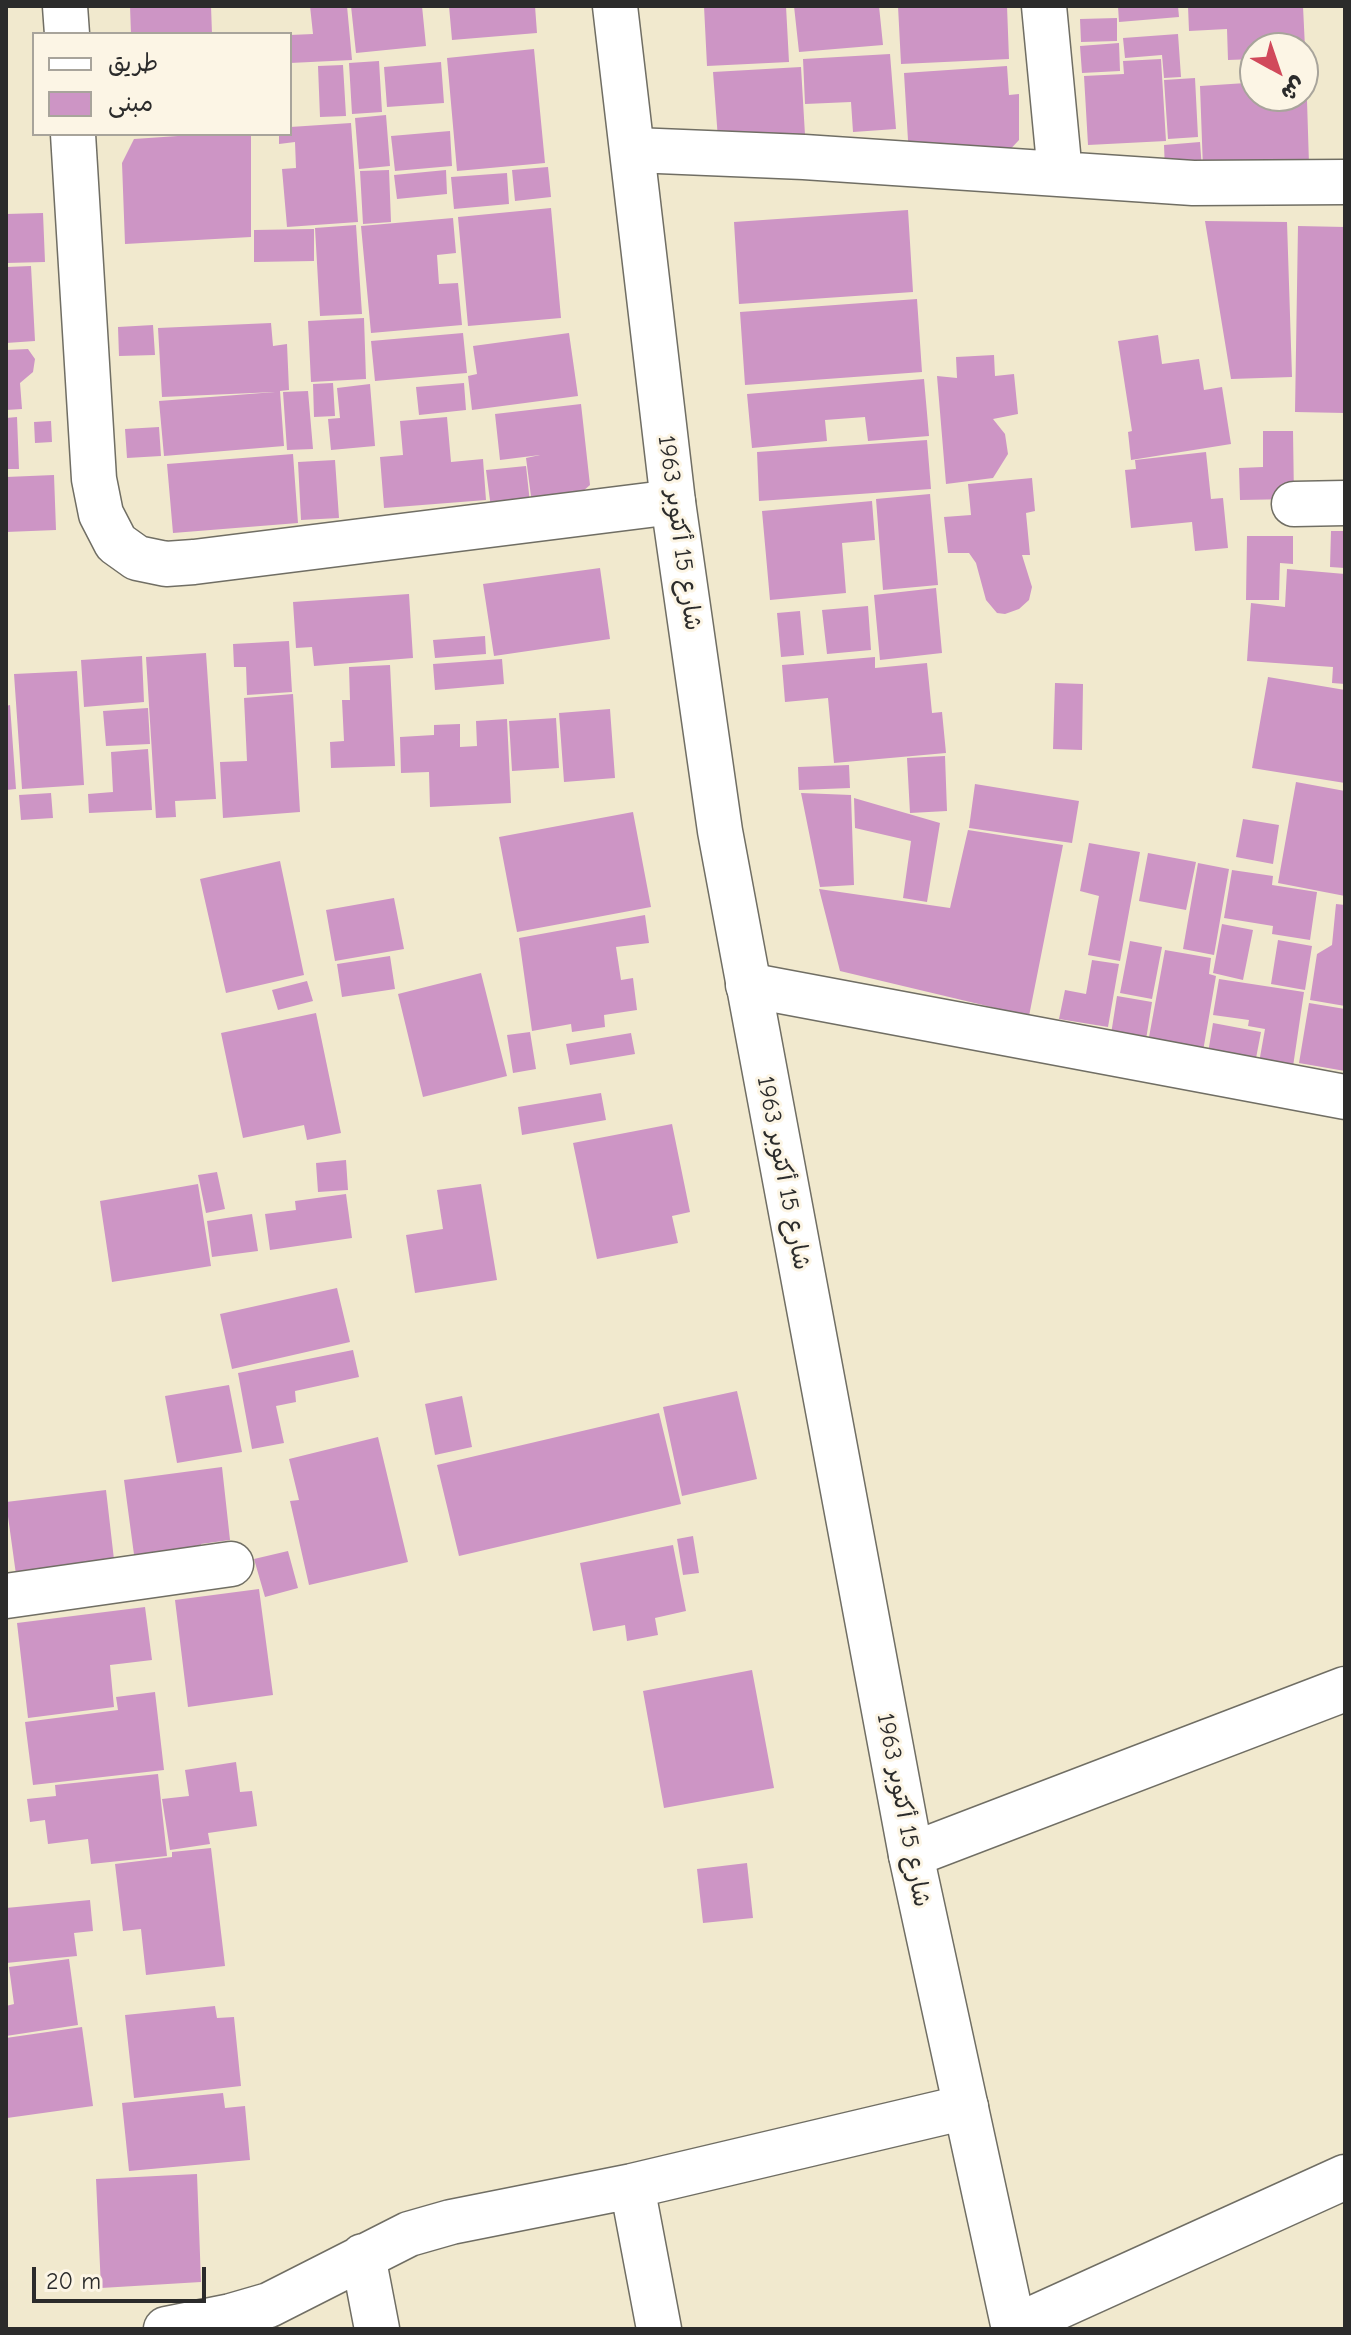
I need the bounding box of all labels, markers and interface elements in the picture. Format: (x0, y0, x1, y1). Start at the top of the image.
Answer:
legend (32, 32, 292, 136)
north arrow (1239, 32, 1319, 112)
text: طريق (108, 49, 158, 77)
text: ش (1276, 71, 1311, 107)
text: مبنى (108, 89, 153, 117)
street label: شارع 15 أكتوبر 1963 (651, 433, 707, 633)
street label: شارع 15 أكتوبر 1963 (750, 1074, 816, 1272)
street label: شارع 15 أكتوبر 1963 (870, 1711, 936, 1909)
scale bar (36, 2251, 210, 2301)
text: 20 m (46, 2267, 101, 2295)

